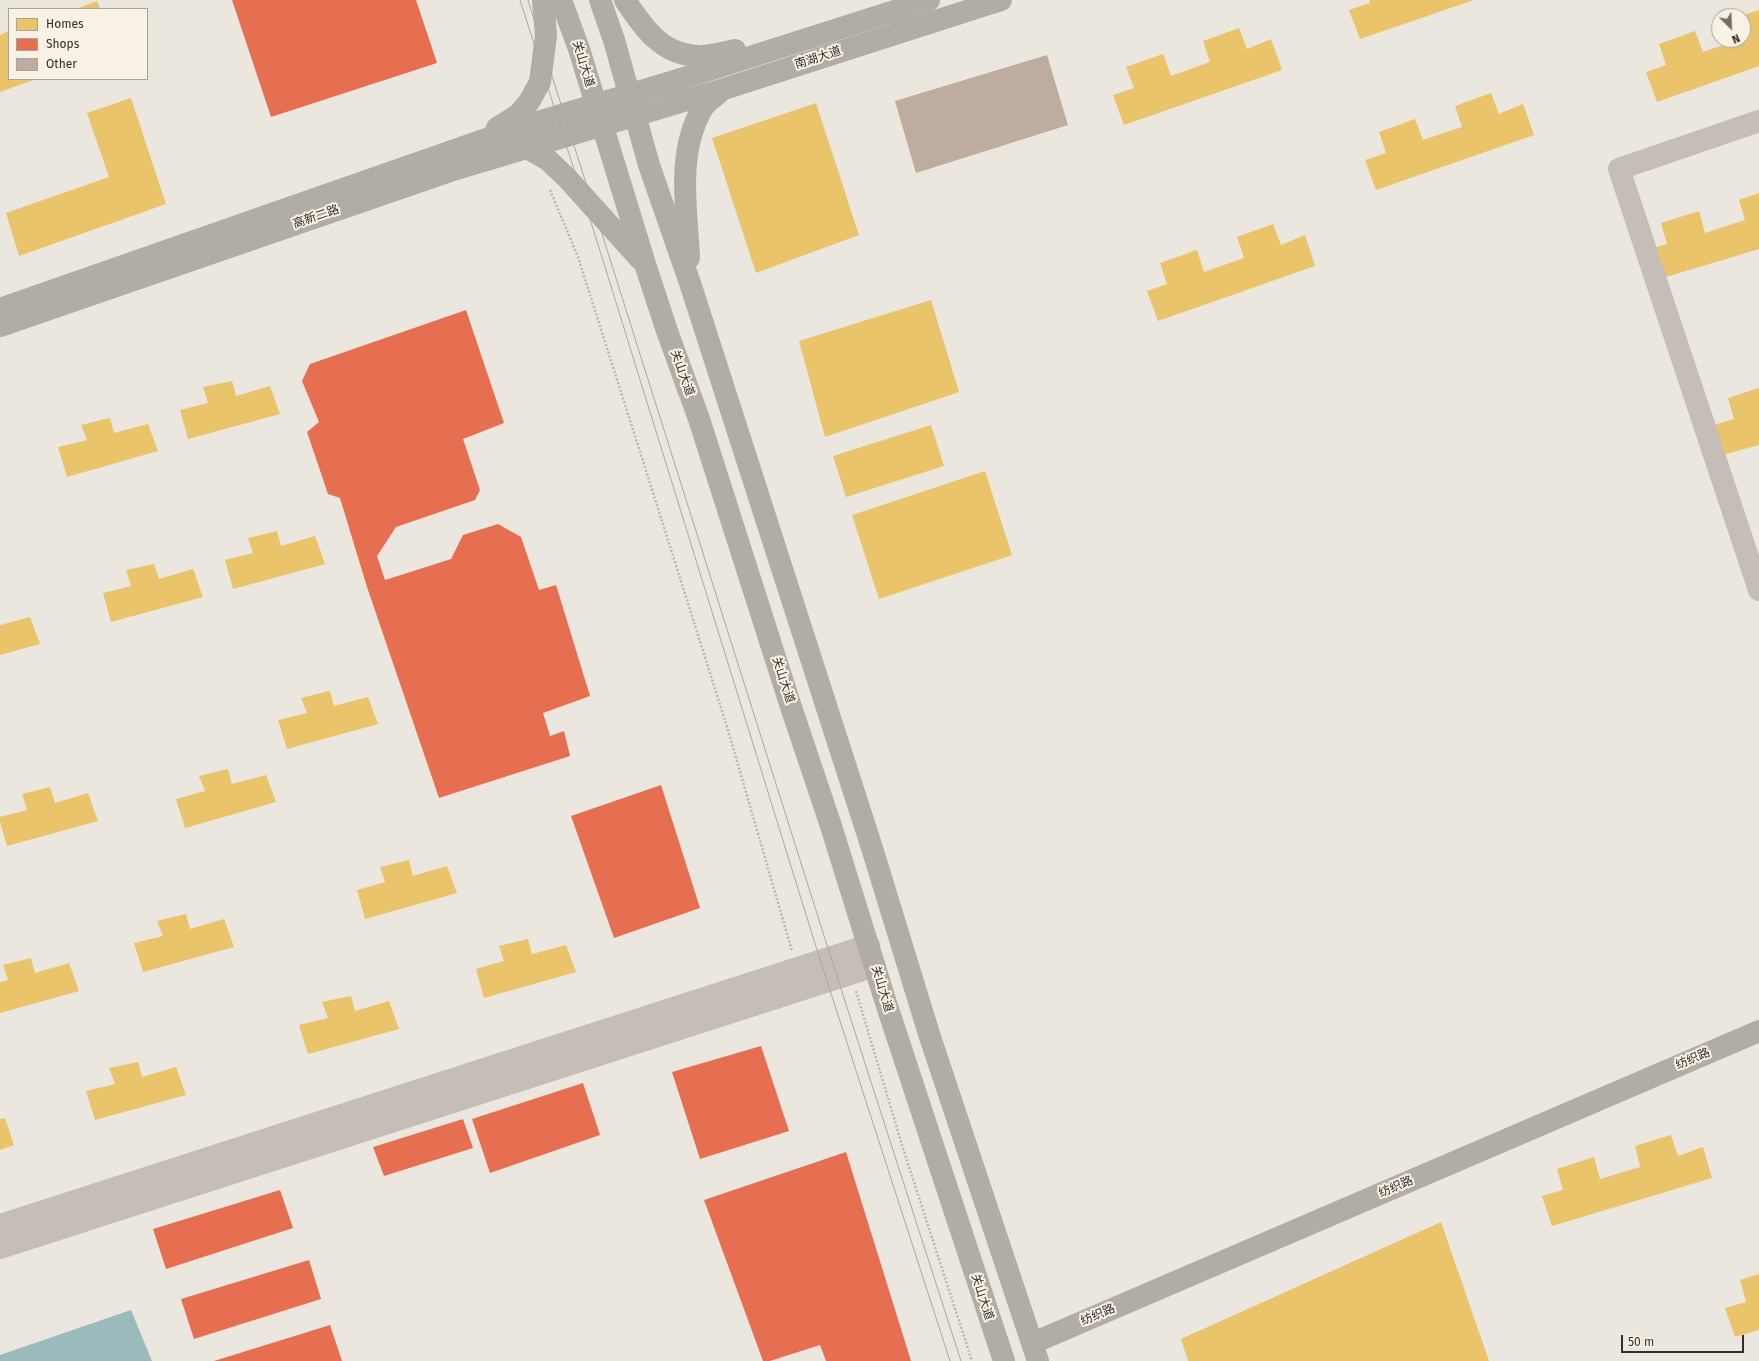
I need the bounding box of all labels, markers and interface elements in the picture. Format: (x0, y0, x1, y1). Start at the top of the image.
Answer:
legend (8, 8, 148, 80)
north arrow (1711, 8, 1751, 48)
text: Homes (46, 17, 84, 31)
text: N (1730, 31, 1742, 46)
text: Shops (46, 37, 79, 51)
street label: 关山大道 (569, 39, 597, 89)
street label: 南湖大道 (793, 44, 843, 72)
text: Other (46, 57, 77, 71)
street label: 高新二路 (291, 202, 341, 232)
street label: 关山大道 (667, 348, 697, 398)
street label: 关山大道 (769, 655, 797, 705)
street label: 关山大道 (868, 964, 896, 1014)
street label: 纺织路 (1674, 1045, 1712, 1073)
street label: 纺织路 (1377, 1173, 1415, 1201)
street label: 关山大道 (968, 1272, 996, 1322)
street label: 纺织路 (1079, 1301, 1117, 1329)
scale bar (1623, 1327, 1746, 1353)
text: 50 m (1628, 1335, 1654, 1349)

